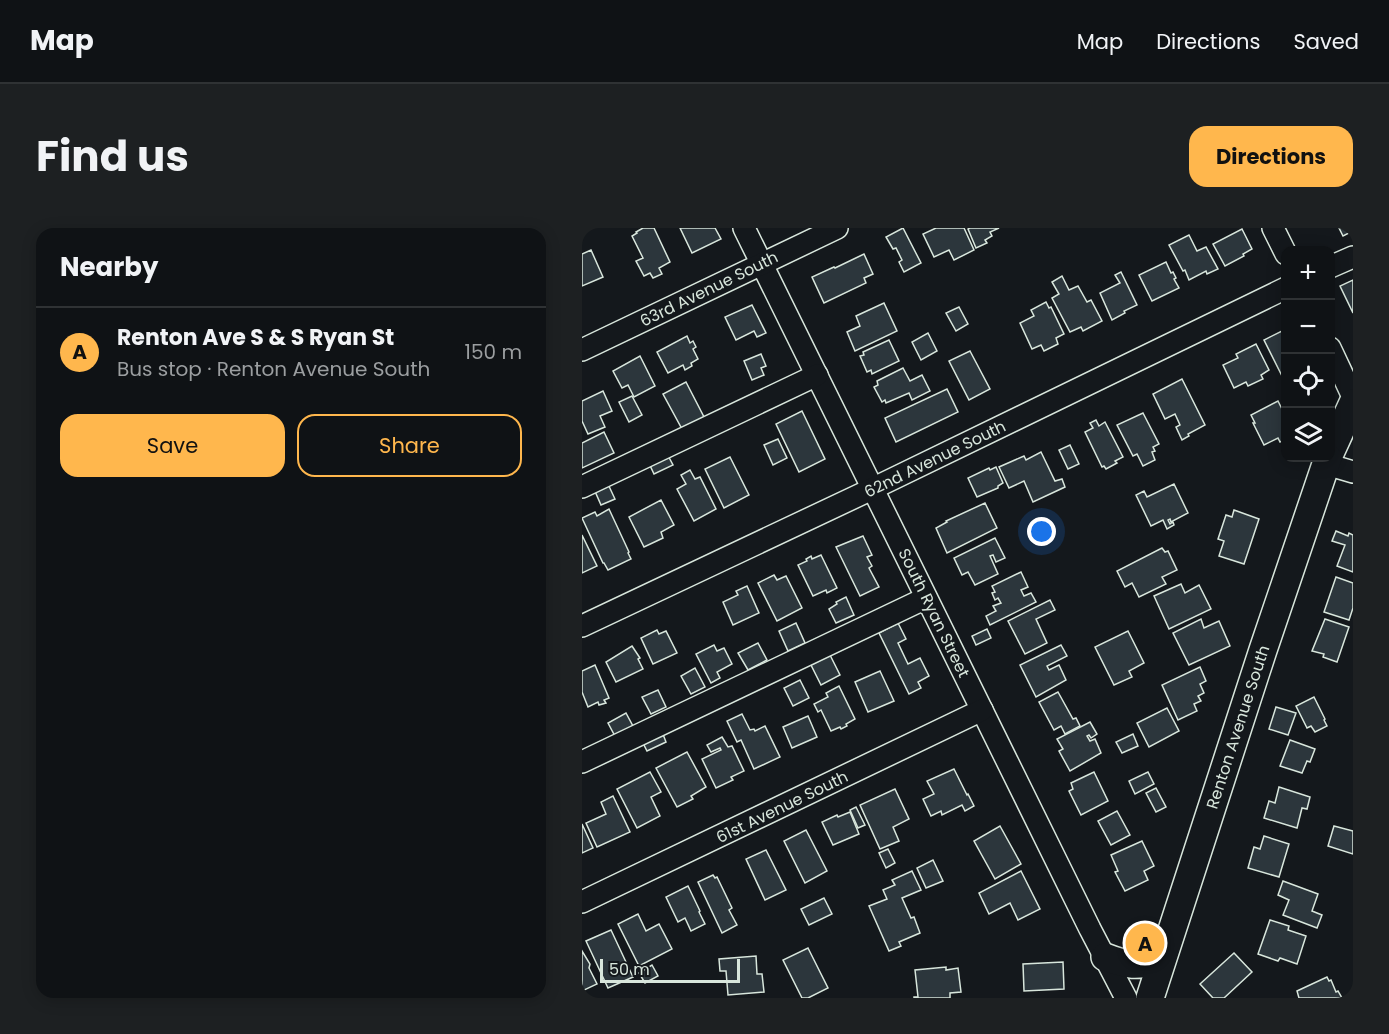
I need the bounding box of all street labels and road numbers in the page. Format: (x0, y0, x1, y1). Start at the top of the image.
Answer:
street label: 63rd Avenue South (636, 246, 782, 332)
street label: 62nd Avenue South (860, 415, 1010, 503)
street label: South Ryan Street (893, 545, 975, 682)
street label: Renton Avenue South (1201, 642, 1275, 812)
street label: 61st Avenue South (712, 765, 852, 849)

